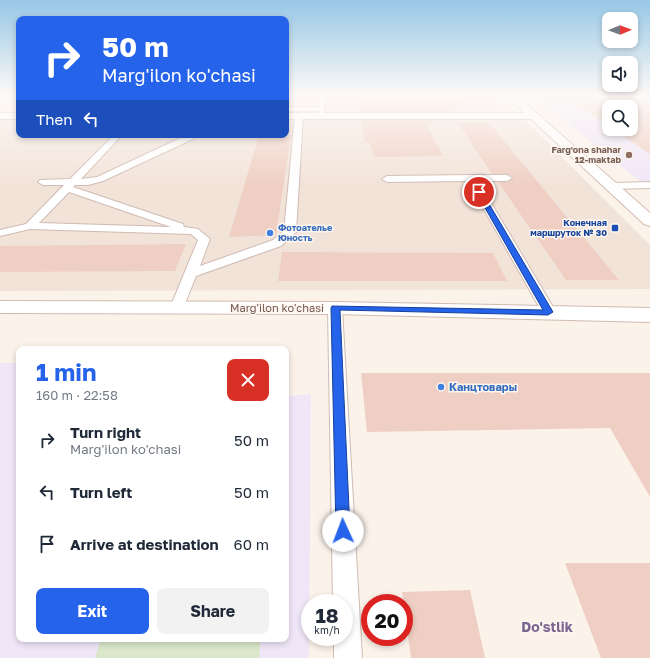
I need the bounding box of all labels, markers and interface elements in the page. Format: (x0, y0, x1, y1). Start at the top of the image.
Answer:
north arrow (602, 12, 638, 48)
map controls (602, 12, 638, 136)
text: 50 m (102, 30, 169, 63)
icon: right (36, 32, 88, 84)
button: sound (602, 56, 638, 92)
text: Marg'ilon ko'chasi (102, 64, 256, 86)
button: search (602, 100, 638, 136)
icon: left (80, 108, 102, 130)
text: Then (36, 110, 72, 128)
place label: Farg'ona shahar 12-maktab (551, 144, 621, 165)
marker: Farg'ona shahar 12-maktab (624, 150, 634, 160)
pin (462, 175, 496, 209)
icon: arrive (468, 181, 490, 203)
place label: Конечная маршруток № 30 (530, 217, 607, 238)
place label: Фотоателье Юность (278, 222, 333, 243)
marker: Конечная маршруток № 30 (610, 223, 620, 233)
marker: Фотоателье Юность (265, 228, 275, 238)
street label: Marg'ilon ko'chasi (230, 301, 324, 314)
text: 1 min (36, 357, 96, 386)
button: close (227, 359, 269, 401)
place label: Канцтовары (449, 380, 517, 393)
marker: Канцтовары (436, 382, 446, 392)
text: 160 m · 22:58 (36, 387, 118, 403)
text: Turn right (70, 423, 141, 441)
icon: right (36, 429, 58, 451)
text: 50 m (234, 431, 269, 449)
text: Marg'ilon ko'chasi (70, 441, 181, 457)
icon: left (36, 481, 58, 503)
text: Turn left (70, 483, 132, 501)
text: 50 m (234, 483, 269, 501)
position arrow (322, 510, 364, 552)
icon: arrive (36, 533, 58, 555)
text: Arrive at destination (70, 535, 219, 553)
text: 60 m (234, 535, 269, 553)
button: Exit (36, 588, 149, 634)
button: Share (157, 588, 269, 634)
speed limit sign: 20 (361, 594, 413, 646)
text: 18 (315, 603, 339, 627)
district label: Do'stlik (521, 618, 573, 635)
text: km/h (314, 624, 340, 636)

